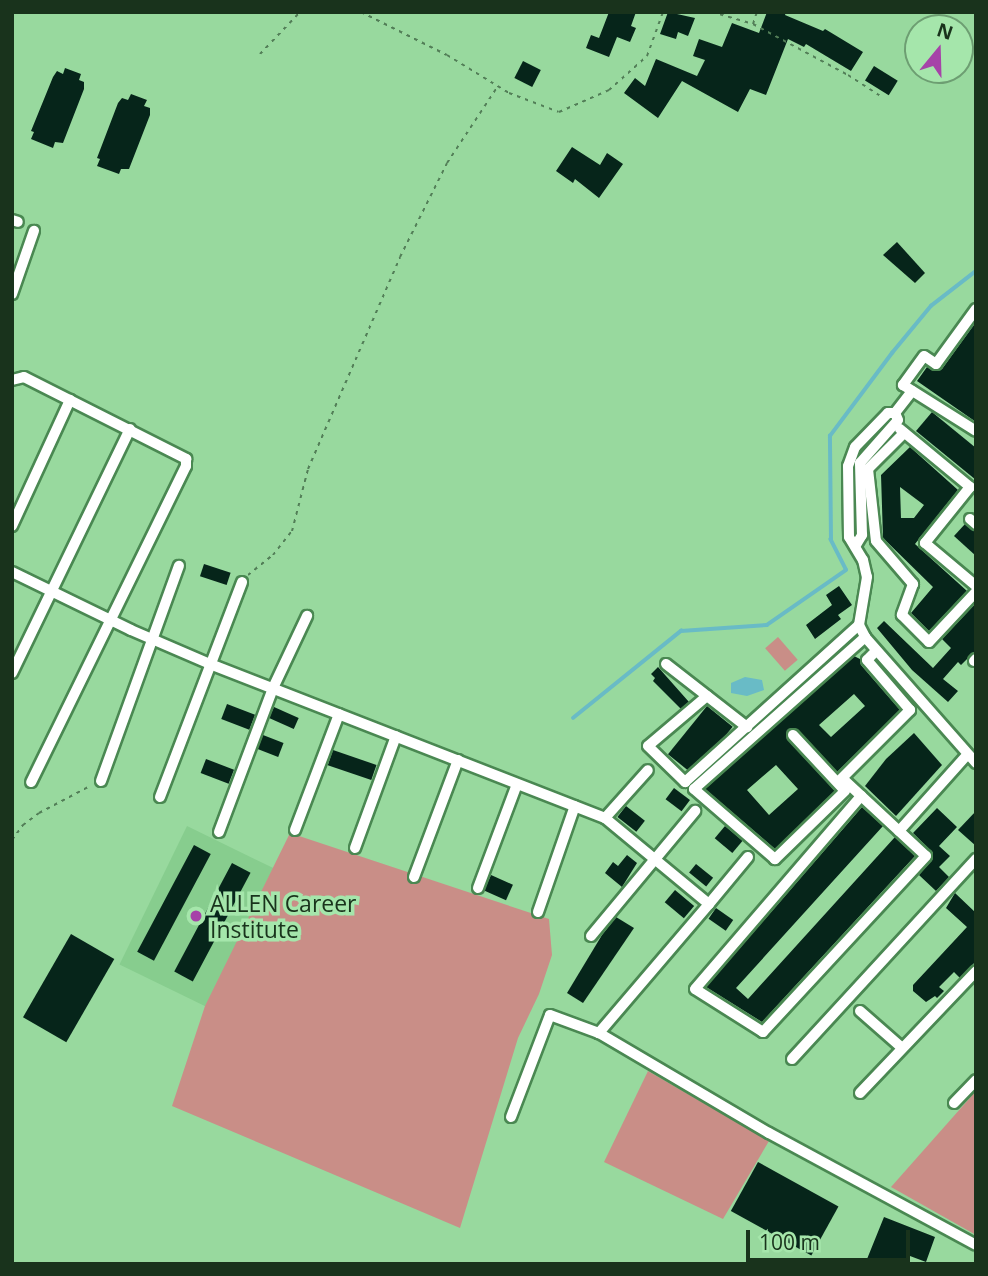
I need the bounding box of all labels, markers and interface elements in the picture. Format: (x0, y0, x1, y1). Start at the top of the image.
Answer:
north arrow (904, 14, 974, 84)
text: N (934, 16, 957, 46)
place label: ALLEN Career Institute (210, 889, 357, 943)
marker: ALLEN Career Institute (188, 908, 204, 924)
scale bar (750, 1216, 914, 1260)
text: 100 m (759, 1228, 820, 1256)

